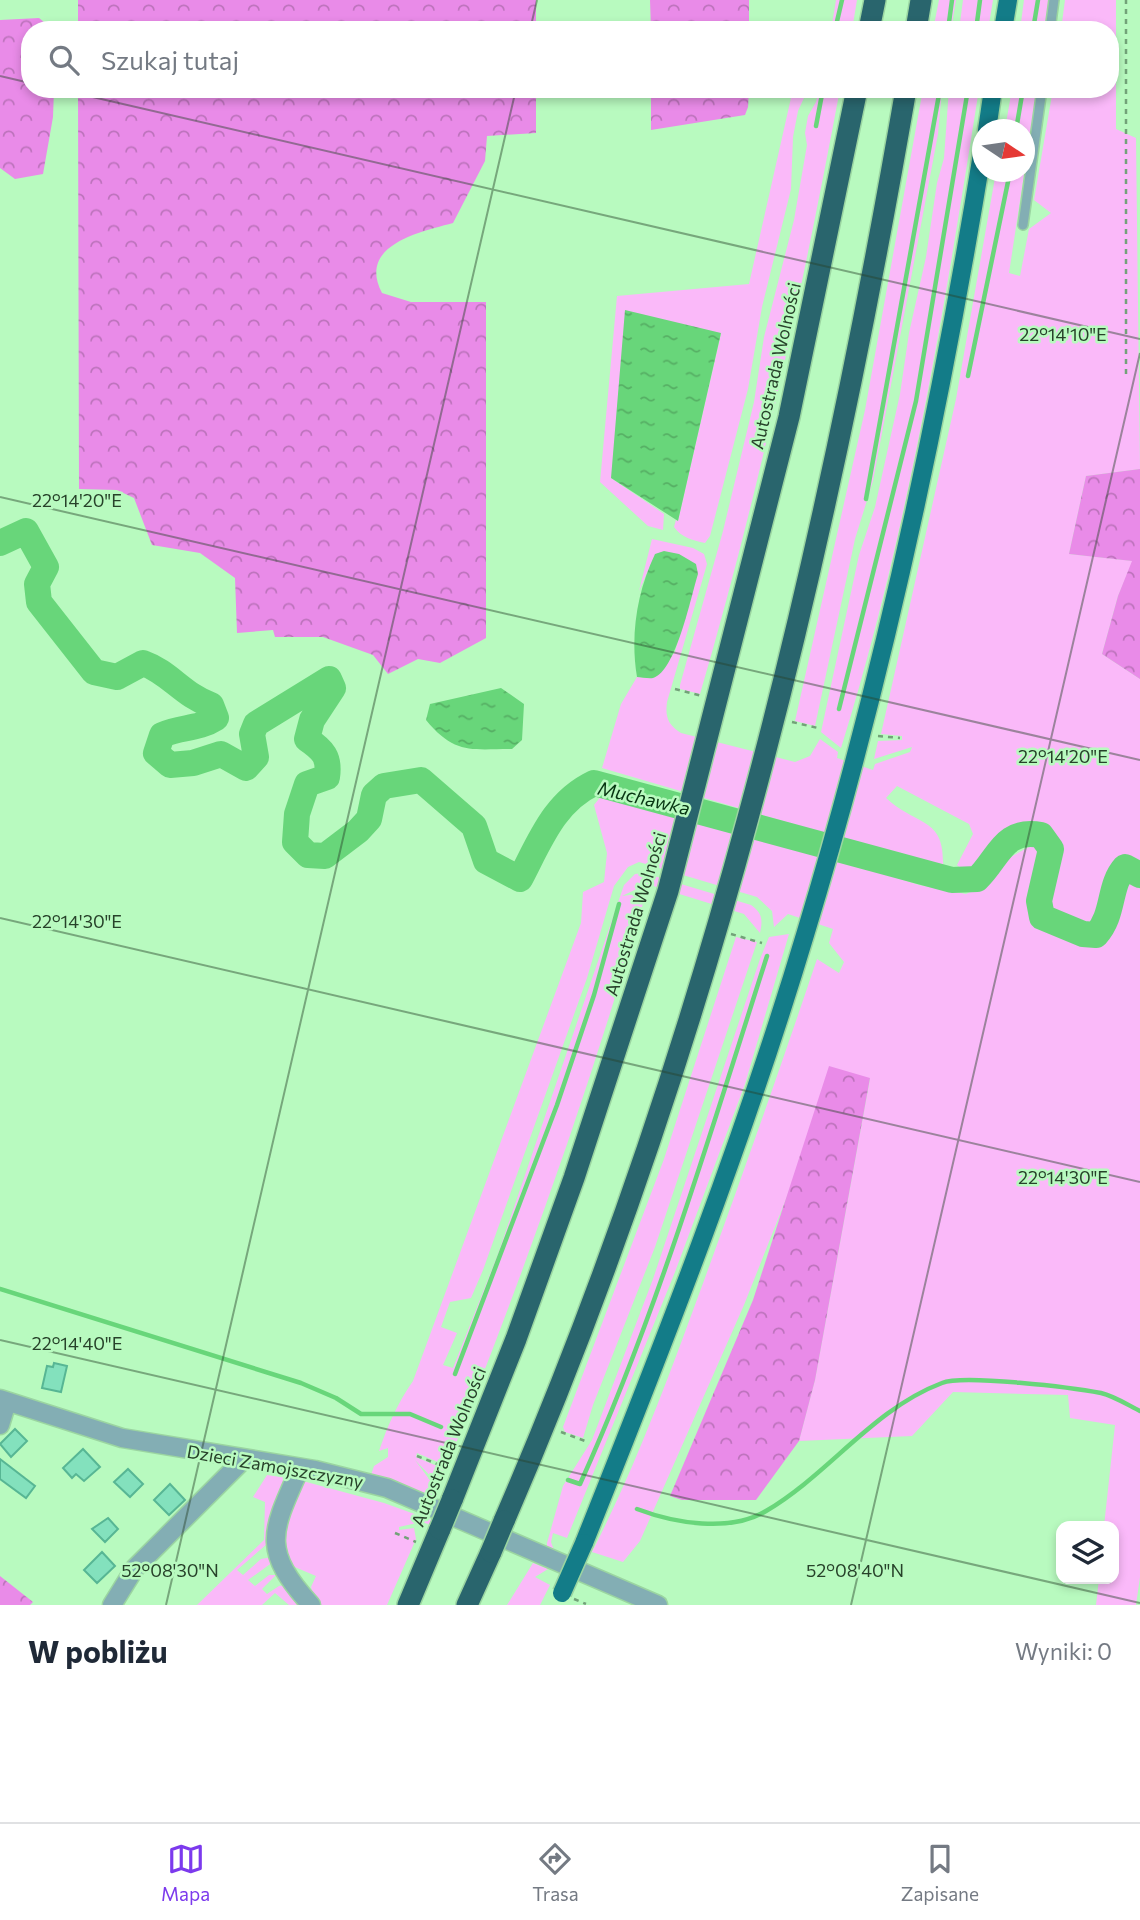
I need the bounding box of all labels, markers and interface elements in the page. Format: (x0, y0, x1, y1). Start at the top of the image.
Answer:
search box (21, 21, 1119, 98)
icon: search (45, 41, 83, 79)
text: Szukaj tutaj (101, 44, 239, 75)
north arrow (972, 119, 1035, 182)
street label: Autostrada Wolności (745, 280, 805, 451)
text: 22°14'10"E (1019, 323, 1107, 345)
text: 22°14'20"E (32, 489, 122, 511)
text: 22°14'20"E (1018, 745, 1108, 767)
water label: Muchawka (596, 776, 693, 819)
street label: Autostrada Wolności (600, 829, 670, 998)
text: 22°14'30"E (32, 910, 122, 932)
text: 22°14'30"E (1018, 1166, 1108, 1188)
text: 22°14'40"E (32, 1332, 122, 1354)
street label: Autostrada Wolności (406, 1364, 490, 1530)
street label: Dzieci Zamojszczyzny (185, 1440, 365, 1492)
map controls (1056, 1521, 1119, 1584)
button: layers (1056, 1521, 1119, 1584)
text: 52°08'30"N (121, 1559, 219, 1581)
text: 52°08'40"N (806, 1559, 904, 1581)
text: W pobliżu (28, 1632, 168, 1669)
text: Wyniki: 0 (1015, 1637, 1112, 1665)
tab: Mapa (161, 1840, 210, 1905)
tab: Trasa (532, 1840, 579, 1905)
tab: Zapisane (901, 1840, 979, 1905)

